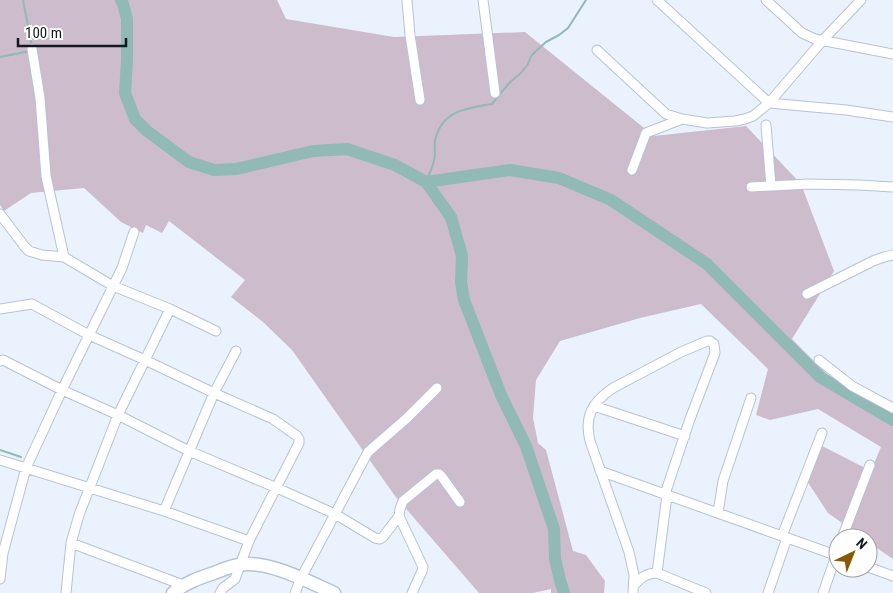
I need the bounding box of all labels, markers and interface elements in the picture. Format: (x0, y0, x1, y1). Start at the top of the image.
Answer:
scale bar (18, 15, 125, 47)
text: 100 m (25, 24, 62, 42)
north arrow (828, 528, 878, 578)
text: N (853, 535, 870, 552)

